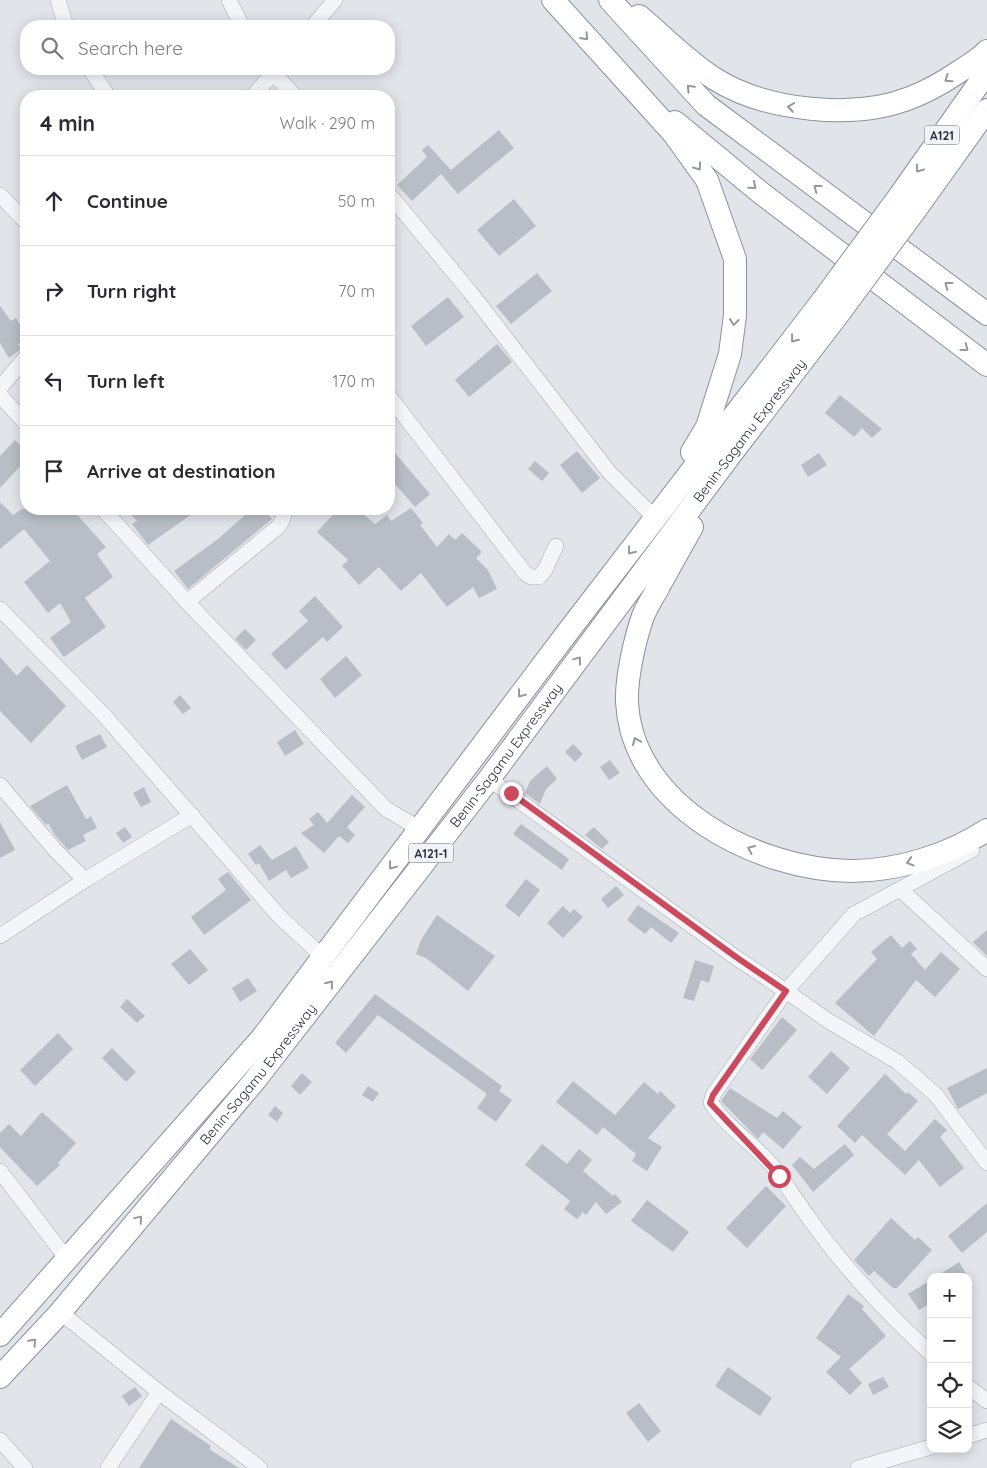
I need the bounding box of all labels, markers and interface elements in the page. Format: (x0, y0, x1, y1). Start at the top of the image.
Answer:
search box (20, 20, 395, 75)
one-way arrow (579, 32, 588, 41)
icon: search (38, 34, 66, 62)
text: Search here (78, 36, 183, 60)
one-way arrow (944, 73, 953, 82)
one-way arrow (687, 85, 696, 94)
one-way arrow (787, 102, 796, 112)
text: 4 min (40, 110, 95, 136)
text: Walk · 290 m (280, 113, 375, 133)
road number: A121 (924, 126, 960, 144)
one-way arrow (692, 161, 701, 171)
one-way arrow (916, 163, 925, 172)
one-way arrow (747, 181, 756, 190)
one-way arrow (814, 185, 823, 194)
icon: ahead (40, 187, 68, 215)
text: Continue (87, 189, 168, 213)
text: 50 m (338, 191, 375, 211)
icon: right (40, 277, 68, 305)
text: Turn right (87, 279, 176, 303)
text: 70 m (338, 281, 375, 301)
one-way arrow (944, 282, 954, 291)
one-way arrow (729, 318, 740, 326)
one-way arrow (791, 333, 799, 342)
one-way arrow (960, 342, 969, 351)
street label: Benin-Sagamu Expressway (689, 355, 810, 506)
icon: left (40, 367, 68, 395)
text: Turn left (87, 369, 165, 393)
text: 170 m (332, 371, 375, 391)
icon: arrive (40, 457, 68, 485)
text: Arrive at destination (87, 459, 276, 483)
one-way arrow (628, 545, 636, 554)
one-way arrow (572, 657, 580, 666)
street label: Benin-Sagamu Expressway (446, 680, 566, 831)
one-way arrow (518, 688, 527, 698)
one-way arrow (632, 737, 642, 746)
route end (500, 782, 523, 805)
road number: A121-1 (408, 844, 454, 862)
one-way arrow (747, 845, 756, 856)
one-way arrow (906, 856, 914, 867)
one-way arrow (389, 860, 398, 870)
one-way arrow (324, 981, 332, 990)
street label: Benin-Sagamu Expressway (196, 1000, 320, 1148)
route start (768, 1165, 791, 1188)
one-way arrow (133, 1215, 142, 1224)
map controls (927, 1273, 972, 1453)
button: + (927, 1273, 972, 1318)
button: − (927, 1318, 972, 1363)
one-way arrow (27, 1338, 36, 1347)
button: locate (927, 1363, 972, 1408)
button: layers (927, 1408, 972, 1453)

